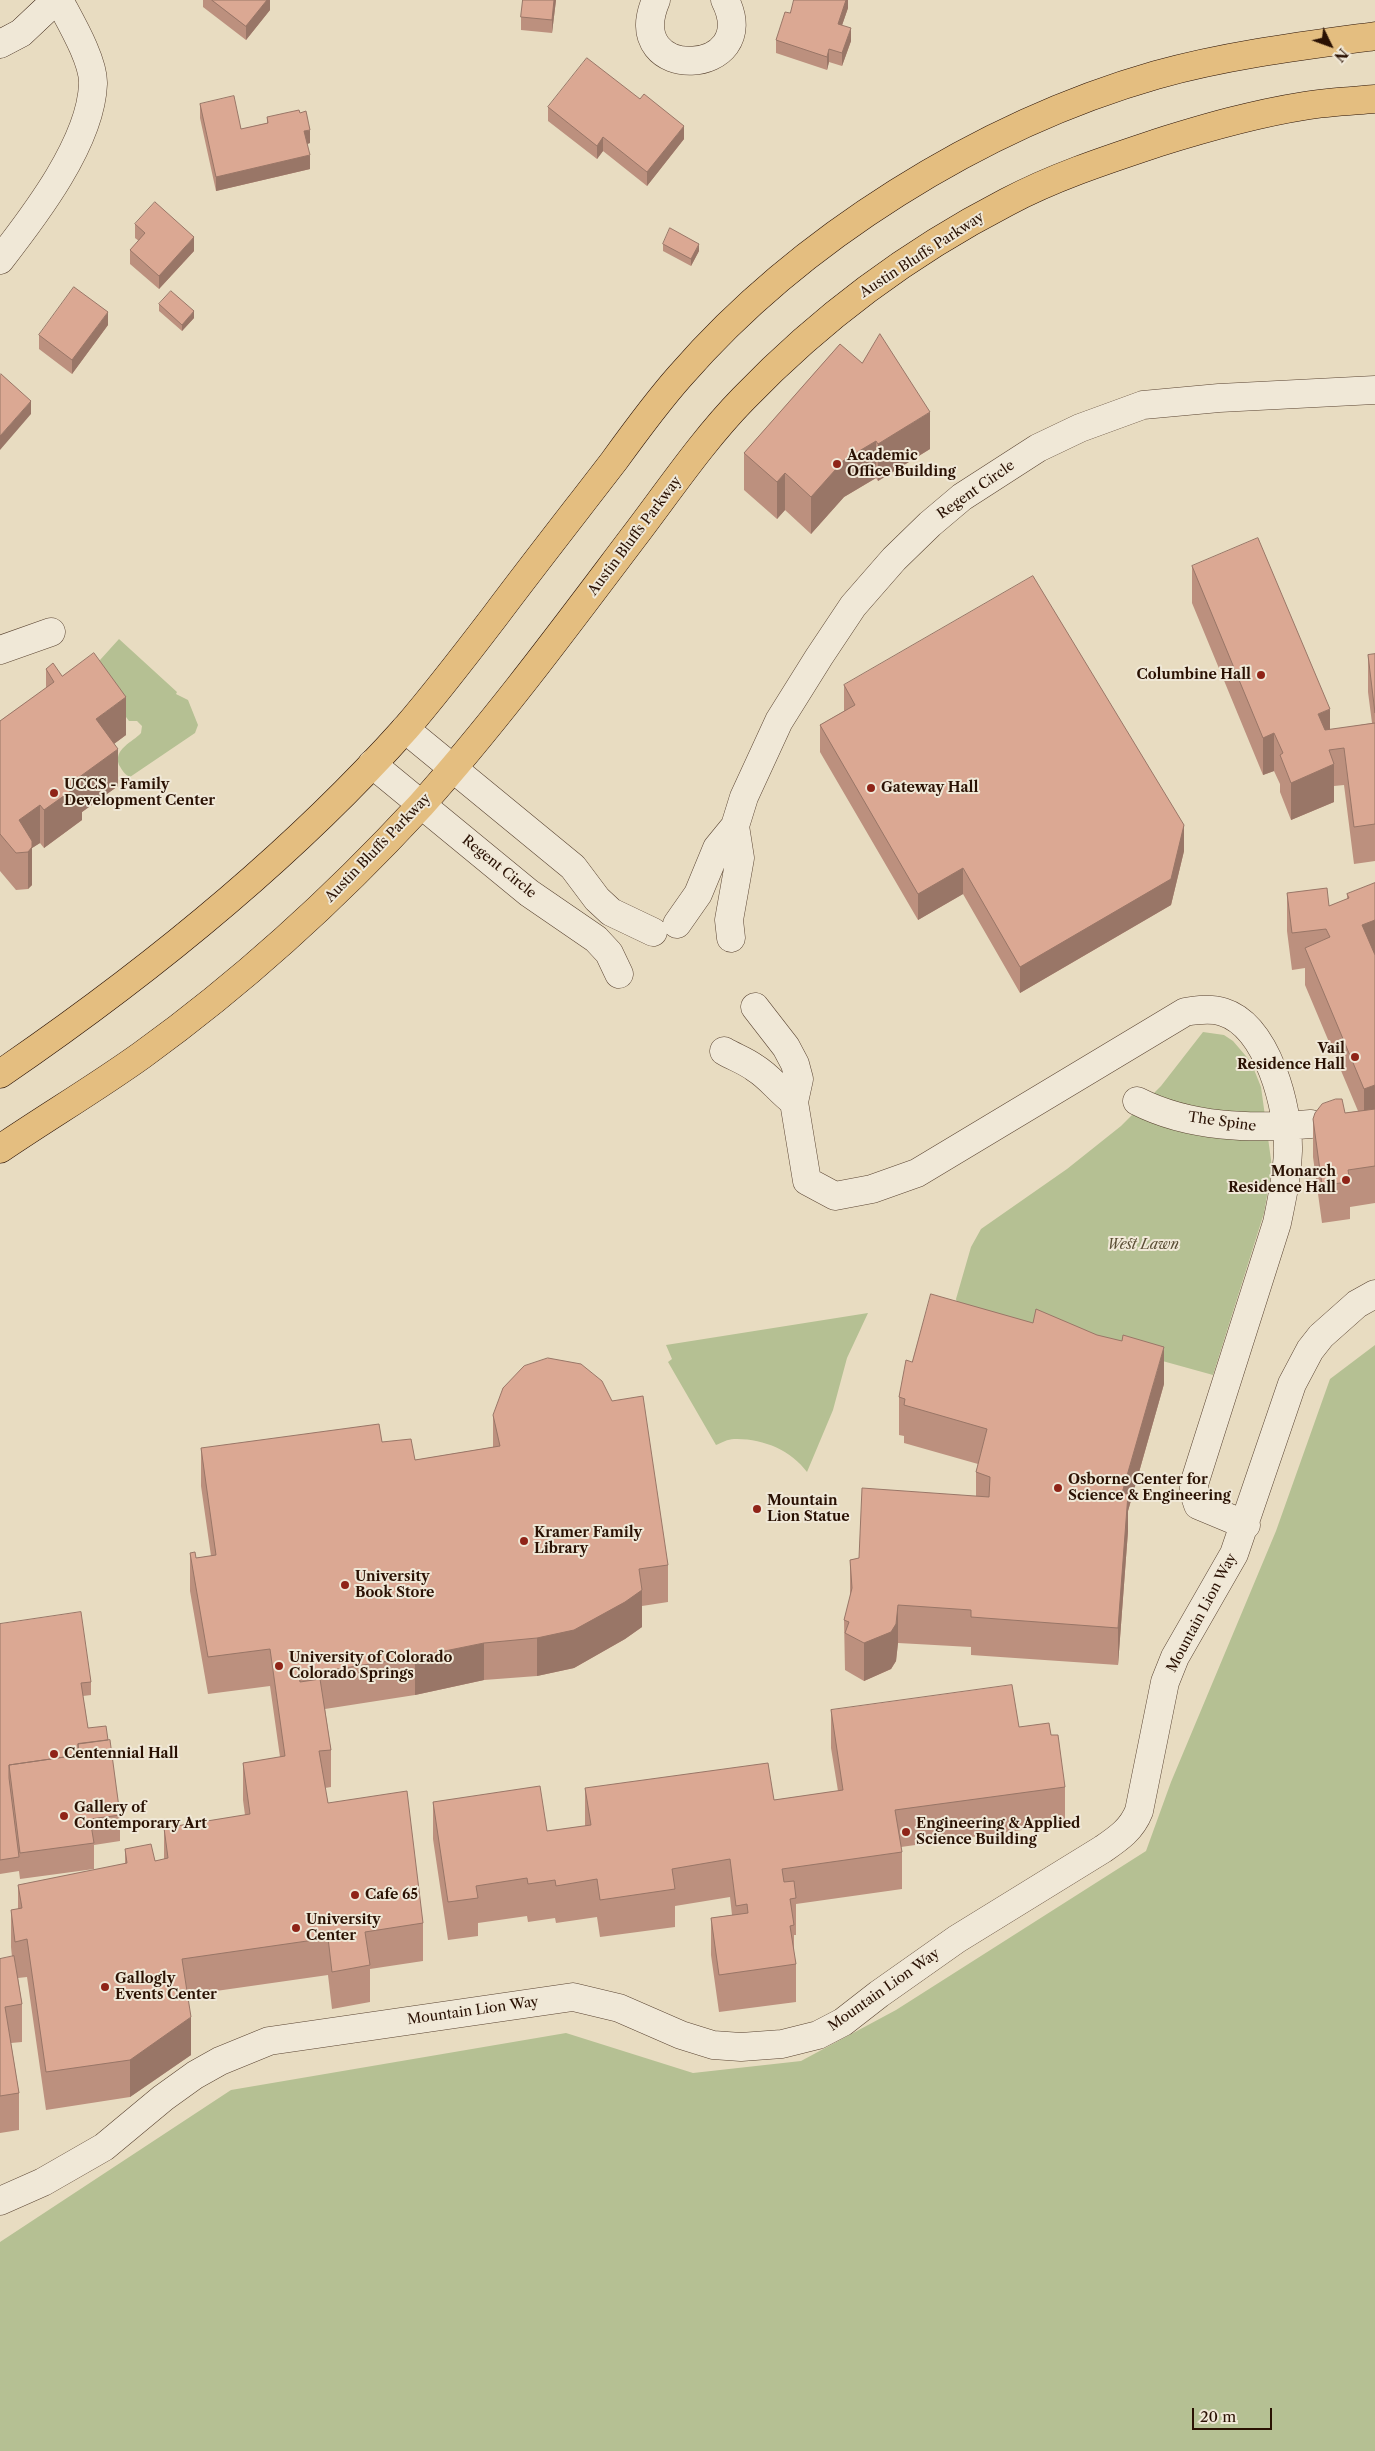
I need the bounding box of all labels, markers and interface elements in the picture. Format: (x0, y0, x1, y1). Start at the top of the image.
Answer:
north arrow (1305, 20, 1355, 70)
text: N (1330, 44, 1352, 66)
street label: Austin Bluffs Parkway (857, 209, 987, 301)
place label: Academic Office Building (847, 448, 956, 481)
street label: Regent Circle (934, 457, 1018, 523)
marker: Academic Office Building (831, 458, 843, 470)
street label: Austin Bluffs Parkway (585, 473, 685, 599)
place label: Columbine Hall (1136, 667, 1251, 683)
marker: Columbine Hall (1255, 669, 1267, 681)
place label: UCCS - Family Development Center (64, 777, 215, 810)
place label: Gateway Hall (881, 780, 978, 796)
marker: Gateway Hall (865, 782, 877, 794)
marker: UCCS - Family Development Center (48, 787, 60, 799)
street label: Austin Bluffs Parkway (322, 790, 434, 906)
street label: Regent Circle (458, 832, 540, 902)
place label: Vail Residence Hall (1237, 1041, 1345, 1074)
marker: Vail Residence Hall (1349, 1051, 1361, 1063)
street label: The Spine (1187, 1109, 1257, 1135)
place label: Monarch Residence Hall (1228, 1164, 1336, 1196)
marker: Monarch Residence Hall (1340, 1174, 1352, 1186)
park label: West Lawn (1107, 1237, 1179, 1253)
place label: Osborne Center for Science & Engineering (1068, 1472, 1231, 1504)
marker: Osborne Center for Science & Engineering (1052, 1482, 1064, 1494)
place label: Mountain Lion Statue (767, 1493, 850, 1525)
marker: Mountain Lion Statue (751, 1503, 763, 1515)
place label: Kramer Family Library (534, 1525, 642, 1558)
marker: Kramer Family Library (518, 1535, 530, 1547)
street label: Mountain Lion Way (1164, 1551, 1240, 1675)
place label: University Book Store (355, 1569, 434, 1601)
marker: University Book Store (339, 1579, 351, 1591)
place label: University of Colorado Colorado Springs (289, 1650, 452, 1682)
marker: University of Colorado Colorado Springs (273, 1660, 285, 1672)
place label: Centennial Hall (64, 1746, 179, 1762)
marker: Centennial Hall (48, 1748, 60, 1760)
place label: Gallery of Contemporary Art (74, 1800, 207, 1832)
marker: Gallery of Contemporary Art (58, 1810, 70, 1822)
place label: Engineering & Applied Science Building (916, 1816, 1080, 1848)
marker: Engineering & Applied Science Building (900, 1826, 912, 1838)
place label: Cafe 65 (365, 1887, 418, 1903)
marker: Cafe 65 (349, 1889, 361, 1901)
place label: University Center (306, 1912, 381, 1944)
marker: University Center (290, 1922, 302, 1934)
street label: Mountain Lion Way (825, 1945, 943, 2035)
place label: Gallogly Events Center (115, 1971, 217, 2004)
marker: Gallogly Events Center (99, 1981, 111, 1993)
street label: Mountain Lion Way (406, 1993, 540, 2029)
scale bar (1195, 2398, 1275, 2430)
text: 20 m (1200, 2407, 1236, 2426)

